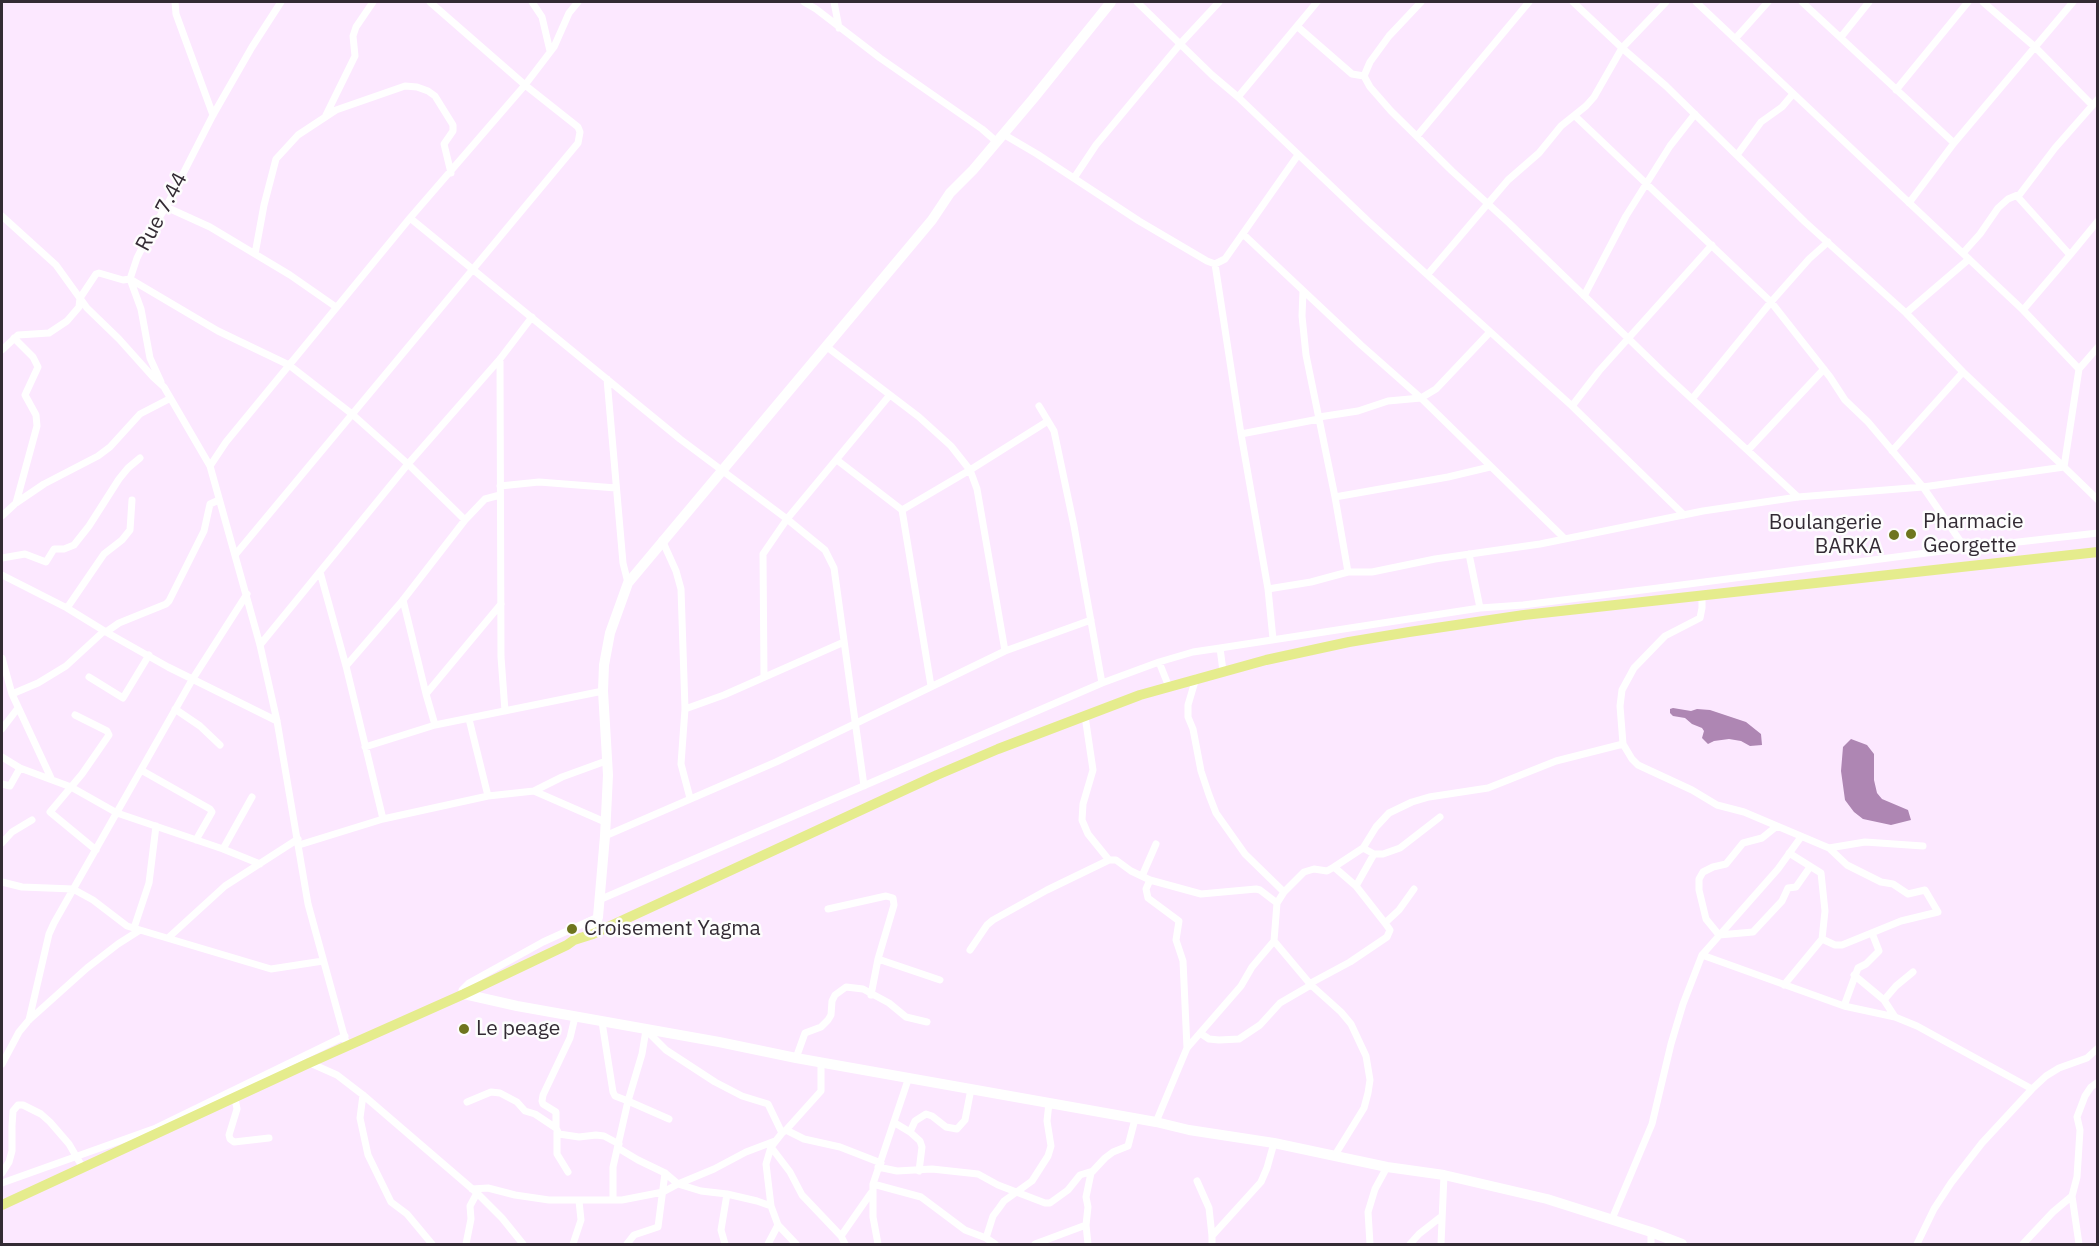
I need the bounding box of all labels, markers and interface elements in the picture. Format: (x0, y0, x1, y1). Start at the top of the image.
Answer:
street label: Rue 7.44 (131, 168, 193, 256)
place label: Pharmacie Georgette (1923, 509, 2023, 559)
place label: Boulangerie BARKA (1769, 510, 1882, 560)
marker: Pharmacie Georgette (1904, 527, 1918, 541)
marker: Boulangerie BARKA (1887, 528, 1901, 542)
place label: Croisement Yagma (584, 916, 761, 942)
marker: Croisement Yagma (565, 922, 579, 936)
place label: Le peage (476, 1016, 560, 1042)
marker: Le peage (457, 1022, 471, 1036)

